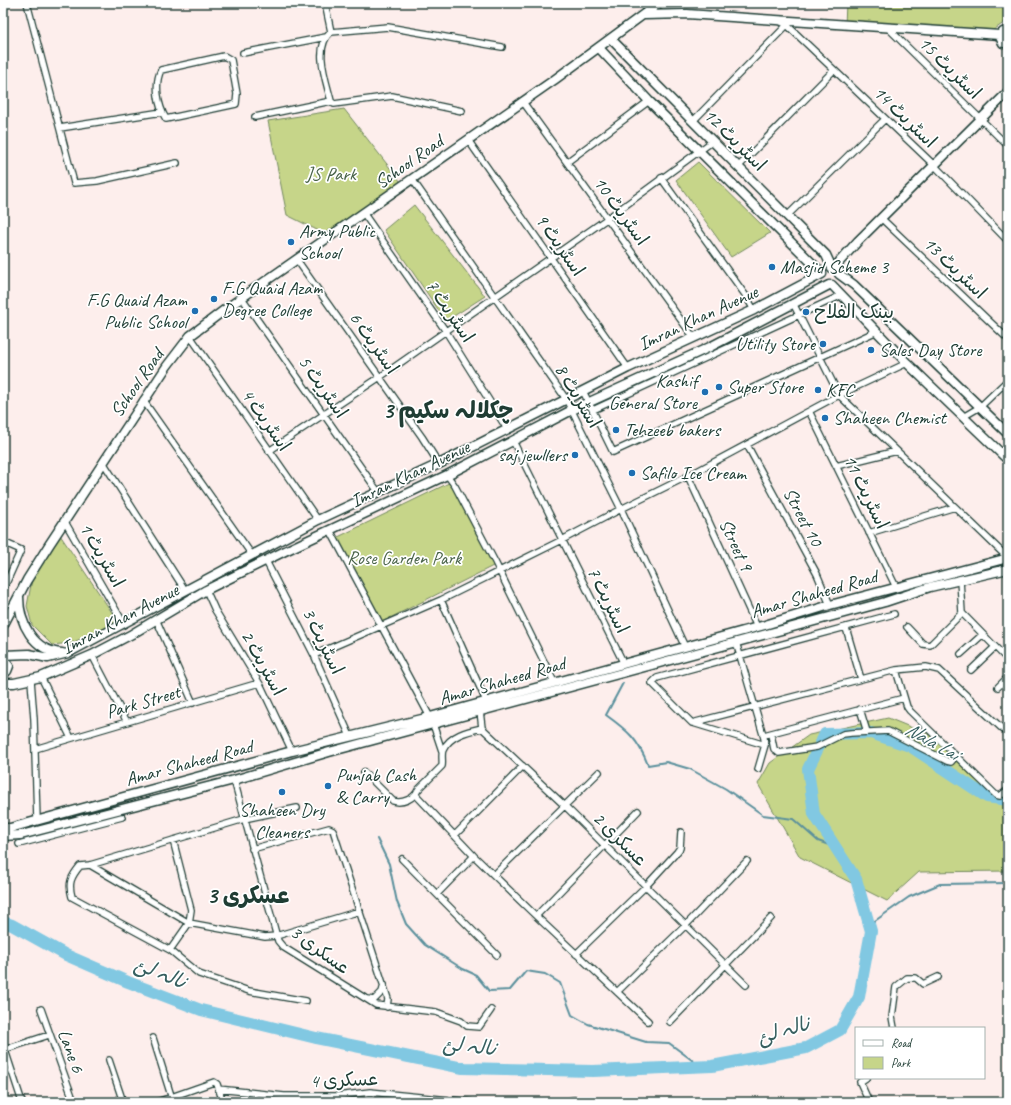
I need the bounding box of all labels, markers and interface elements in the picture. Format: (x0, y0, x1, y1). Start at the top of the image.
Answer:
street label: اسٹریٹ 15 (913, 31, 987, 105)
street label: اسٹریٹ 14 (868, 81, 942, 153)
street label: اسٹریٹ 12 (698, 103, 772, 177)
street label: School Road (370, 128, 451, 194)
park label: JS Park (305, 162, 357, 186)
street label: اسٹریٹ 10 (588, 172, 654, 250)
street label: اسٹریٹ 9 (530, 209, 590, 281)
place label: Army Public School (299, 219, 376, 265)
street label: اسٹریٹ 13 (918, 232, 992, 304)
marker: Army Public School (286, 237, 296, 247)
place label: Masjid Scheme 3 (780, 255, 890, 279)
marker: Masjid Scheme 3 (767, 262, 777, 272)
street label: اسٹریٹ 7 (420, 275, 480, 347)
place label: F.G Quaid Azam Degree College (222, 276, 324, 322)
street label: Imran Khan Avenue (634, 279, 763, 356)
place label: F.G Quaid Azam Public School (87, 288, 191, 334)
marker: F.G Quaid Azam Degree College (209, 294, 219, 304)
place label: بینک الفلاح (814, 300, 894, 324)
marker: F.G Quaid Azam Public School (190, 306, 200, 316)
street label: اسٹریٹ 6 (344, 307, 404, 379)
marker: بینک الفلاح (801, 307, 811, 317)
place label: Utility Store (736, 332, 817, 356)
place label: Sales Day Store (879, 338, 983, 362)
marker: Utility Store (818, 339, 828, 349)
street label: School Road (105, 341, 171, 422)
marker: Sales Day Store (866, 345, 876, 355)
street label: اسٹریٹ 5 (293, 351, 353, 423)
street label: اسٹریٹ 8 (549, 359, 607, 433)
place label: Kashif General Store (609, 369, 701, 415)
place label: Super Store (727, 375, 805, 399)
place label: KFC (826, 378, 857, 402)
marker: Super Store (714, 382, 724, 392)
street label: اسٹریٹ 4 (236, 384, 296, 456)
marker: KFC (813, 385, 823, 395)
marker: Kashif General Store (700, 387, 710, 397)
district label: چکلالہ سکیم 3 (383, 396, 513, 428)
place label: Shaheen Chemist (833, 406, 947, 430)
marker: Shaheen Chemist (820, 413, 830, 423)
place label: Tehzeeb bakers (624, 418, 723, 442)
marker: Tehzeeb bakers (611, 425, 621, 435)
street label: Imran Khan Avenue (347, 434, 475, 513)
place label: saj jewllers (498, 443, 569, 467)
marker: saj jewllers (570, 450, 580, 460)
street label: اسٹریٹ 11 (838, 451, 894, 533)
place label: Safilo Ice Cream (640, 461, 748, 485)
marker: Safilo Ice Cream (627, 468, 637, 478)
street label: Street 10 (778, 484, 829, 552)
street label: Street 9 (714, 515, 759, 576)
street label: اسٹریٹ 1 (74, 518, 130, 592)
park label: Rose Garden Park (347, 546, 463, 570)
street label: اسٹریٹ 7 (582, 563, 634, 637)
street label: Amar Shaheed Road (748, 564, 883, 624)
street label: Imran Khan Avenue (57, 577, 184, 660)
street label: اسٹریٹ 3 (297, 604, 349, 678)
street label: اسٹریٹ 2 (235, 626, 291, 700)
street label: Amar Shaheed Road (436, 651, 571, 711)
street label: Park Street (103, 680, 184, 724)
water label: Nala Lai (901, 716, 968, 768)
street label: Amar Shaheed Road (123, 734, 258, 791)
place label: Punjab Cash & Carry (336, 763, 417, 809)
marker: Punjab Cash & Carry (323, 781, 333, 791)
marker: Shaheen Dry Cleaners (277, 787, 287, 797)
place label: Shaheen Dry Cleaners (239, 798, 326, 844)
street label: عسکری 2 (587, 806, 653, 872)
district label: عسکری 3 (207, 881, 289, 910)
street label: عسکری 3 (285, 920, 355, 980)
water label: نالہ لئ (131, 951, 192, 995)
water label: نالہ لئ (754, 1010, 815, 1050)
street label: Lane 6 (52, 1026, 90, 1077)
legend (855, 1027, 985, 1079)
water label: نالہ لئ (442, 1031, 500, 1061)
text: Road (891, 1035, 913, 1051)
text: Park (891, 1055, 912, 1071)
street label: عسکری 4 (310, 1067, 378, 1093)

